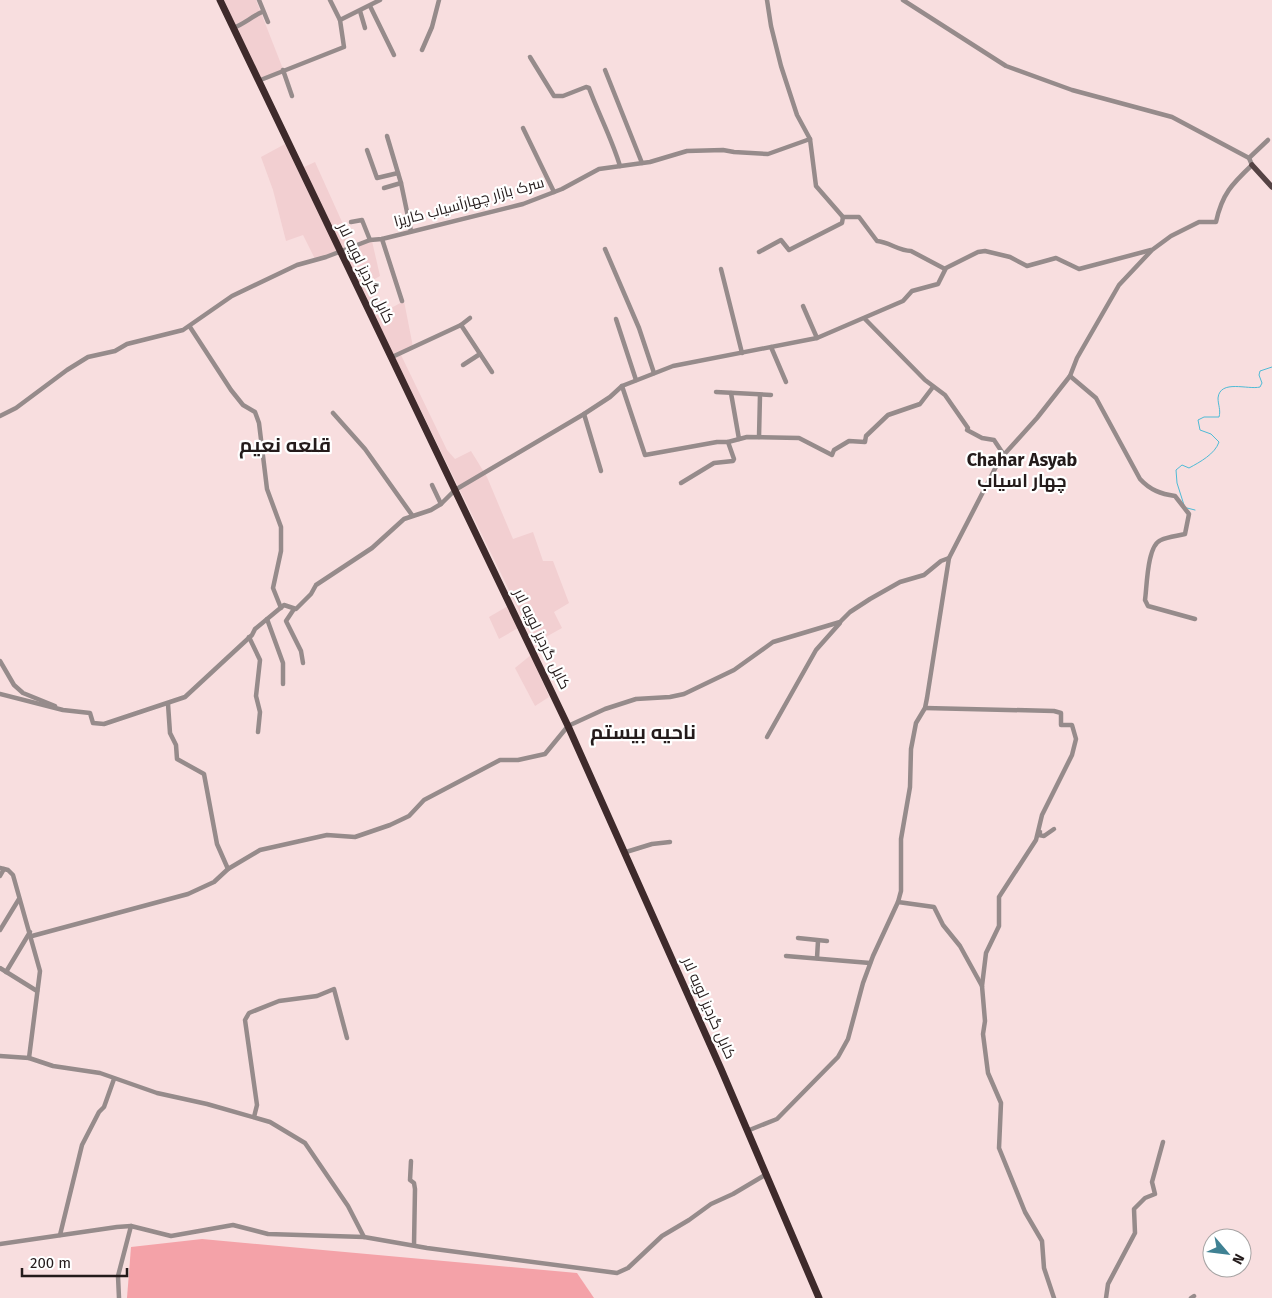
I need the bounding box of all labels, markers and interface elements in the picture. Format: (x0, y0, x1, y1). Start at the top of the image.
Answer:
street label: سرک بازار چهارآسیاب کاریزا (392, 173, 546, 232)
street label: کابل گردیز لویه لار (333, 219, 398, 327)
district label: قلعه نعيم (239, 433, 331, 459)
district label: Chahar Asyab چهار اسیاب (967, 449, 1078, 493)
street label: کابل گردیز لویه لار (509, 585, 574, 693)
district label: ناحیه بیستم (590, 720, 696, 746)
street label: کابل گردیز لویه لار (677, 953, 740, 1062)
north arrow (1202, 1228, 1252, 1278)
scale bar (22, 1246, 128, 1278)
text: N (1228, 1251, 1248, 1267)
text: 200 m (30, 1254, 71, 1272)

